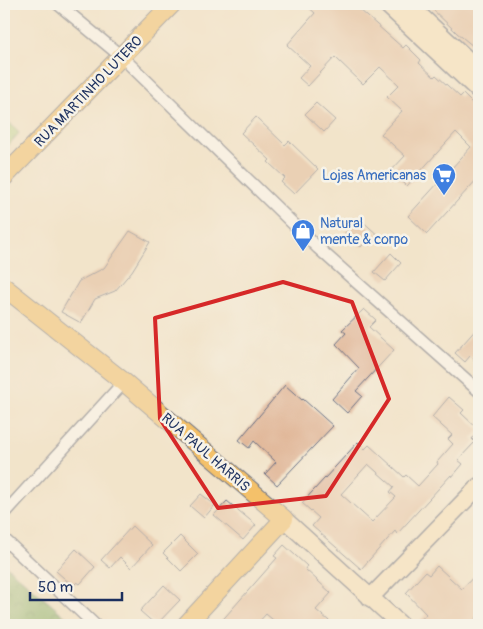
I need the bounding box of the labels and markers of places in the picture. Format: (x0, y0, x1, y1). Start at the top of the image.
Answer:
supermarket icon: Lojas Americanas (431, 162, 457, 196)
place label: Lojas Americanas (322, 167, 427, 184)
place label: Natural mente & corpo (320, 215, 408, 248)
shop icon: Natural mente & corpo (290, 218, 316, 252)

